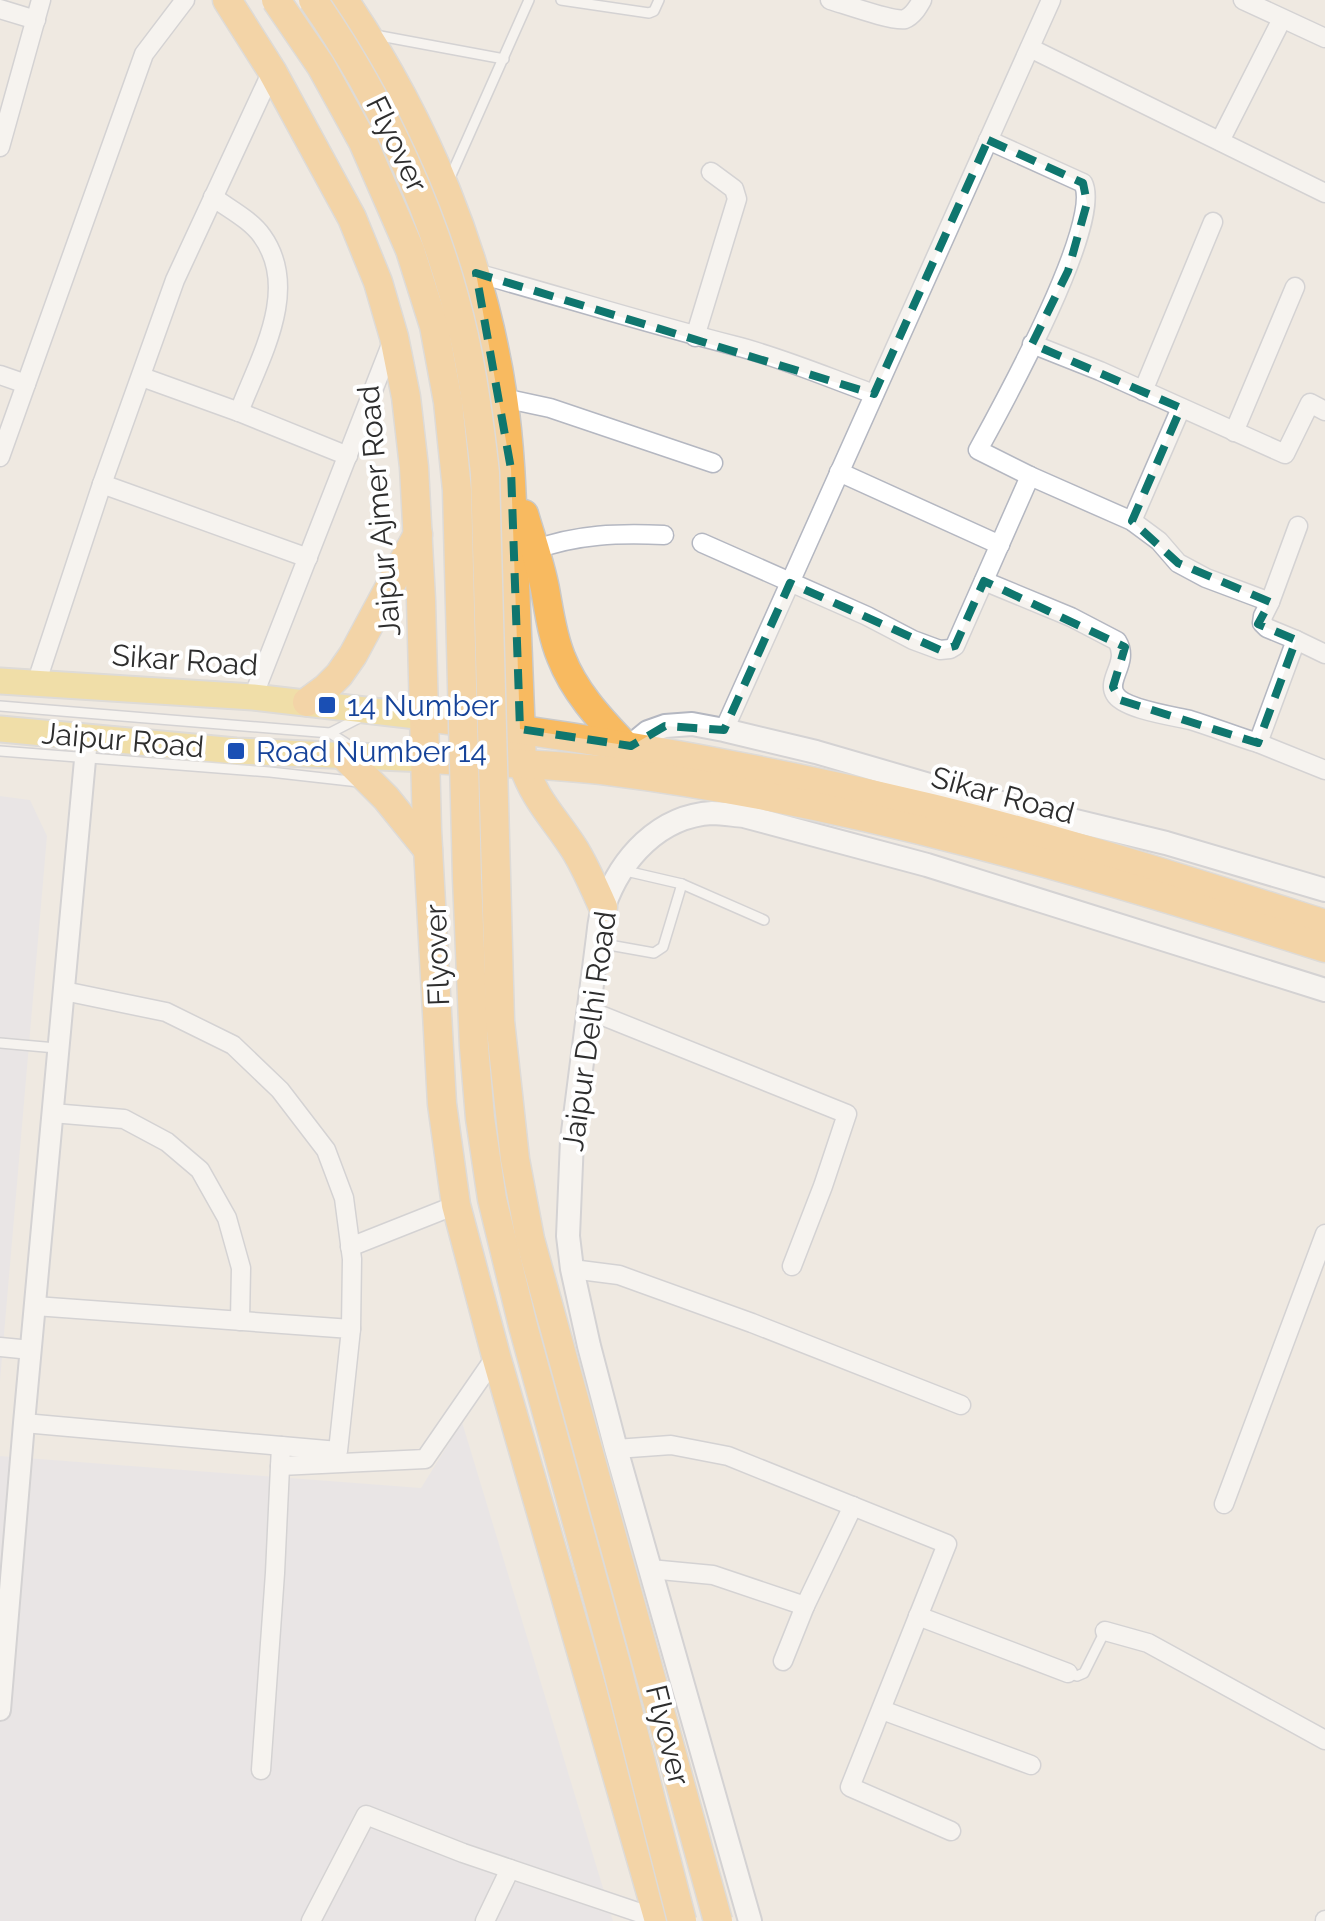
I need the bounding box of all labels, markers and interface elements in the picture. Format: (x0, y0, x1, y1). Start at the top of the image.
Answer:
street label: Flyover (359, 91, 435, 198)
street label: Jaipur Ajmer Road (351, 384, 407, 638)
street label: Sikar Road (111, 637, 259, 683)
place label: 14 Number (347, 688, 500, 723)
marker: 14 Number (316, 694, 338, 716)
street label: Jaipur Road (40, 715, 206, 765)
place label: Road Number 14 (256, 734, 487, 769)
marker: Road Number 14 (225, 740, 247, 762)
street label: Sikar Road (928, 759, 1078, 831)
street label: Flyover (418, 903, 456, 1007)
street label: Jaipur Delhi Road (555, 909, 623, 1153)
street label: Flyover (639, 1681, 697, 1789)

